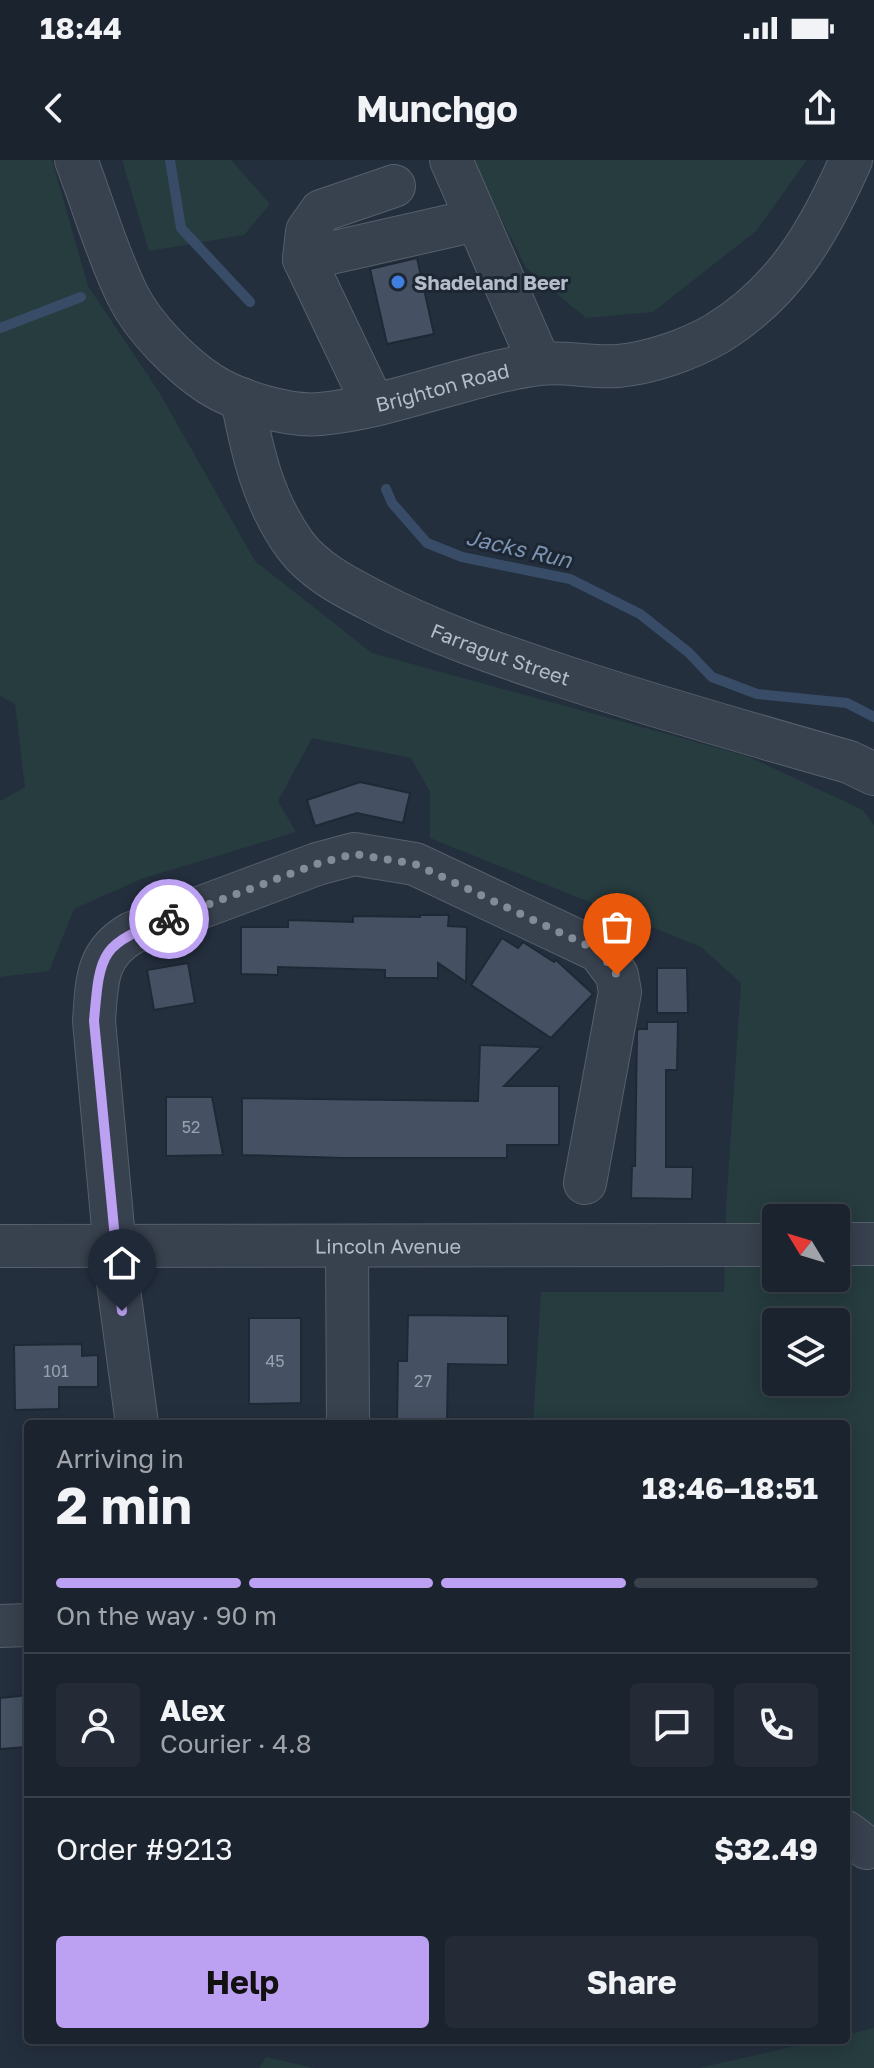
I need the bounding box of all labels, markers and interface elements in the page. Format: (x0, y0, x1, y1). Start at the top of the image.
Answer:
text: 18:44 (40, 10, 122, 46)
icon: back (32, 86, 76, 130)
icon: share (798, 86, 842, 130)
text: Munchgo (356, 87, 518, 130)
place label: Shadeland Beer (414, 270, 569, 294)
marker: Shadeland Beer (389, 273, 407, 291)
street label: Brighton Road (373, 358, 511, 416)
water label: Jacks Run (464, 523, 576, 574)
street label: Farragut Street (428, 618, 573, 690)
courier (129, 879, 209, 959)
pin (583, 893, 651, 975)
icon: bike (147, 897, 191, 941)
icon: bag (595, 905, 639, 949)
house number: 52 (182, 1117, 200, 1137)
north arrow (762, 1204, 850, 1292)
map controls (762, 1204, 850, 1396)
pin (88, 1229, 156, 1311)
street label: Lincoln Avenue (315, 1233, 461, 1258)
icon: home (100, 1241, 144, 1285)
button: layers (762, 1308, 850, 1396)
house number: 45 (265, 1351, 285, 1371)
house number: 101 (43, 1361, 69, 1381)
house number: 27 (414, 1371, 432, 1391)
text: Arriving in (56, 1443, 184, 1474)
text: 18:46–18:51 (642, 1470, 818, 1506)
text: 2 min (56, 1473, 192, 1535)
text: On the way · 90 m (56, 1600, 277, 1631)
button: person (56, 1683, 140, 1767)
button: chat (630, 1683, 714, 1767)
button: phone (734, 1683, 818, 1767)
text: Alex (160, 1692, 225, 1728)
text: Courier · 4.8 (160, 1728, 312, 1759)
text: Order #9213 (56, 1831, 233, 1867)
text: $32.49 (714, 1831, 818, 1867)
button: Help (56, 1936, 429, 2028)
button: Share (445, 1936, 818, 2028)

